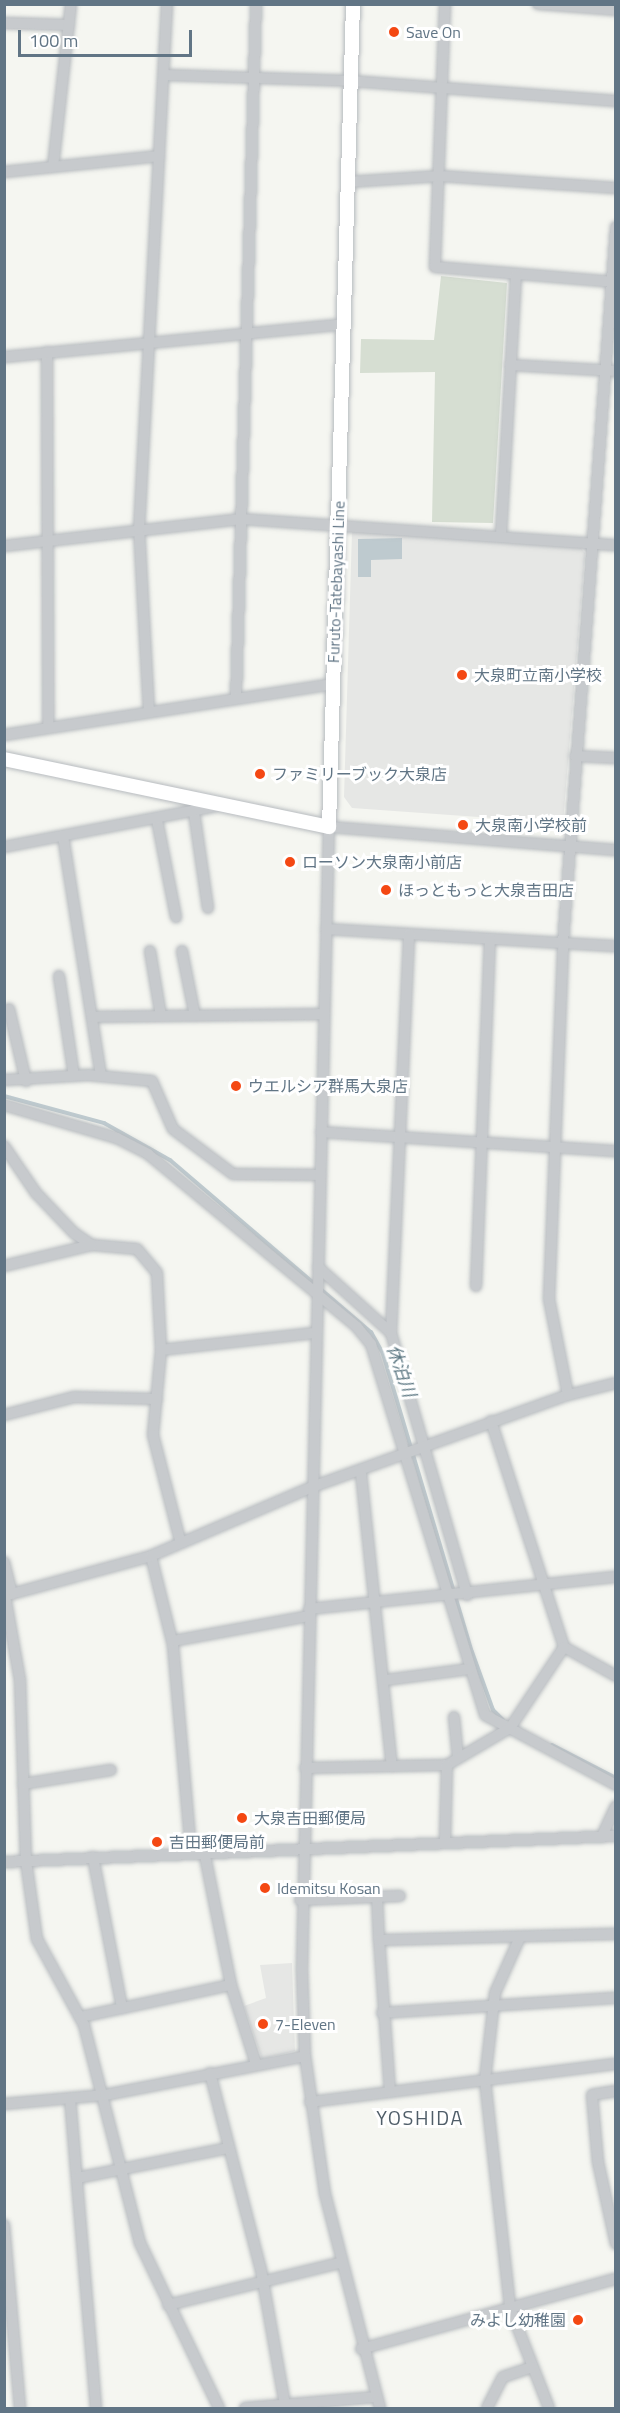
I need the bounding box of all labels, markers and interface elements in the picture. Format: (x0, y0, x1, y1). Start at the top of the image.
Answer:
scale bar (21, 18, 195, 56)
place label: Save On (406, 22, 461, 42)
marker: Save On (387, 25, 401, 39)
text: 100 m (29, 27, 78, 54)
street label: Furuto-Tatebayashi Line (324, 501, 348, 663)
place label: 大泉町立南小学校 (474, 665, 602, 685)
marker: 大泉町立南小学校 (455, 668, 469, 682)
place label: ファミリーブック大泉店 (272, 764, 448, 784)
marker: ファミリーブック大泉店 (253, 767, 267, 781)
place label: 大泉南小学校前 (475, 815, 587, 835)
marker: 大泉南小学校前 (456, 818, 470, 832)
place label: ローソン大泉南小前店 (302, 852, 462, 872)
marker: ローソン大泉南小前店 (283, 855, 297, 869)
place label: ほっともっと大泉吉田店 (398, 880, 574, 900)
marker: ほっともっと大泉吉田店 (379, 883, 393, 897)
place label: ウエルシア群馬大泉店 (248, 1076, 408, 1096)
marker: ウエルシア群馬大泉店 (229, 1079, 243, 1093)
water label: 休泊川 (382, 1342, 420, 1400)
place label: 大泉吉田郵便局 (254, 1808, 366, 1828)
marker: 大泉吉田郵便局 (235, 1811, 249, 1825)
place label: 吉田郵便局前 (169, 1832, 265, 1852)
marker: 吉田郵便局前 (150, 1835, 164, 1849)
place label: Idemitsu Kosan (277, 1878, 381, 1898)
marker: Idemitsu Kosan (258, 1881, 272, 1895)
place label: 7-Eleven (275, 2014, 336, 2034)
marker: 7-Eleven (256, 2017, 270, 2031)
district label: YOSHIDA (376, 2105, 464, 2129)
place label: みよし幼稚園 (470, 2310, 566, 2330)
marker: みよし幼稚園 (571, 2313, 585, 2327)

